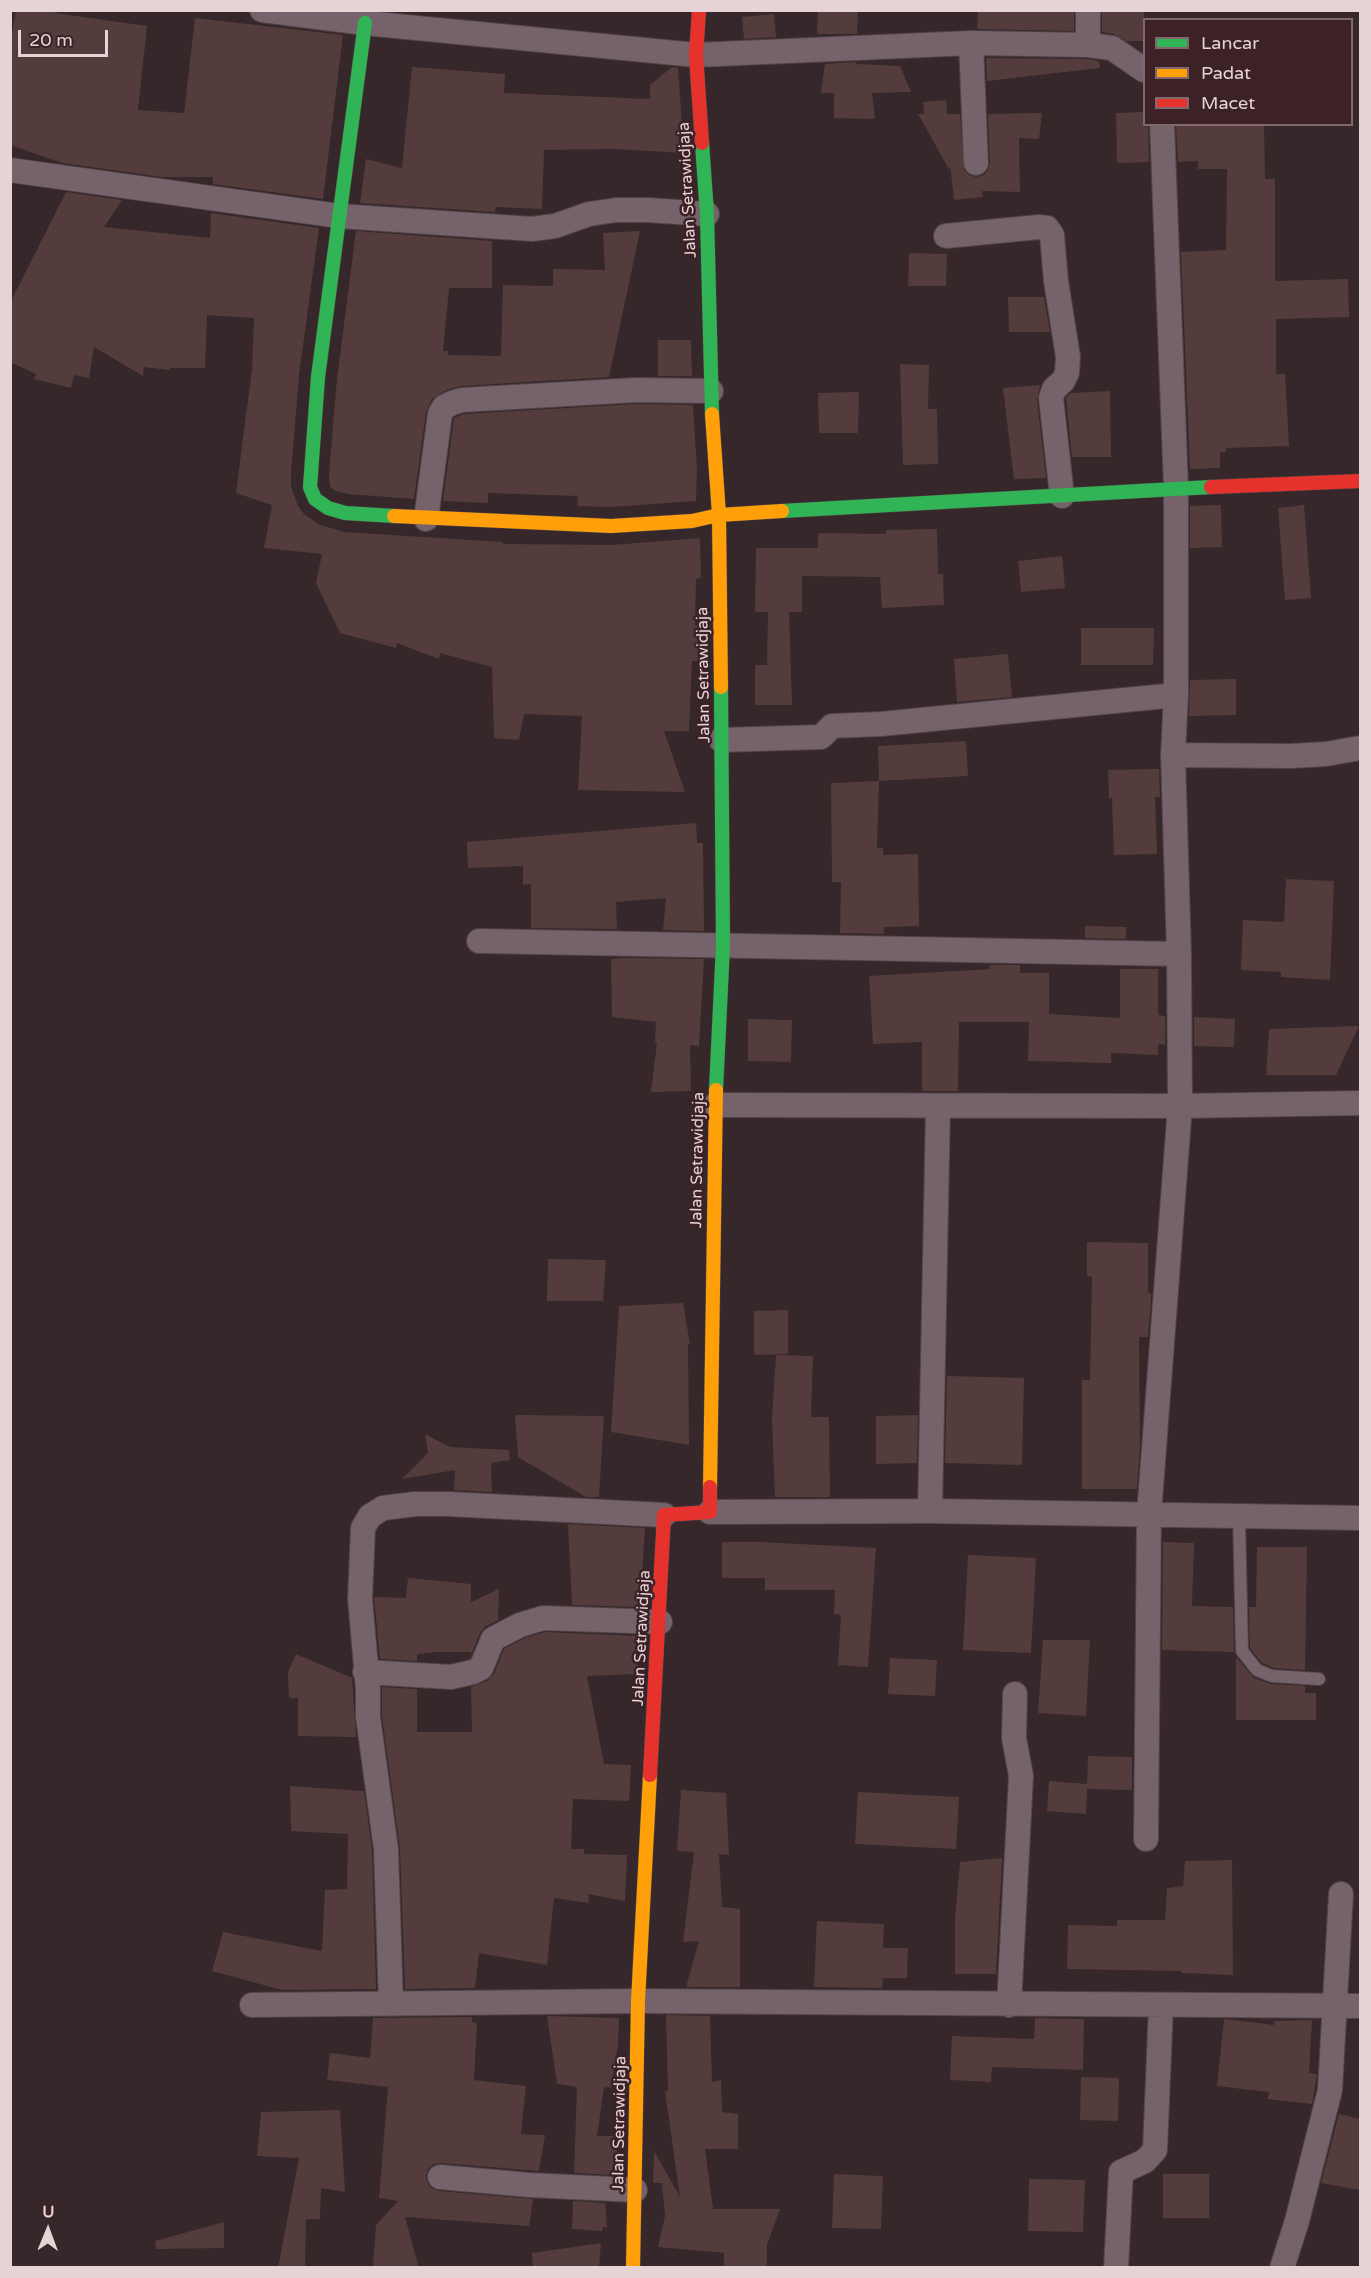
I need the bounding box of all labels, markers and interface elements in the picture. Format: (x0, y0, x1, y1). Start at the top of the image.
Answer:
scale bar (21, 18, 111, 56)
legend (1143, 18, 1353, 126)
text: 20 m (29, 29, 73, 51)
text: Lancar (1201, 32, 1259, 54)
text: Padat (1201, 62, 1251, 84)
text: Macet (1201, 92, 1255, 114)
street label: Jalan Setrawidjaja (675, 121, 701, 259)
street label: Jalan Setrawidjaja (693, 607, 715, 743)
street label: Jalan Setrawidjaja (687, 1092, 709, 1228)
street label: Jalan Setrawidjaja (629, 1569, 655, 1707)
street label: Jalan Setrawidjaja (609, 2056, 631, 2192)
north arrow (18, 2200, 78, 2260)
text: U (42, 2202, 55, 2222)

